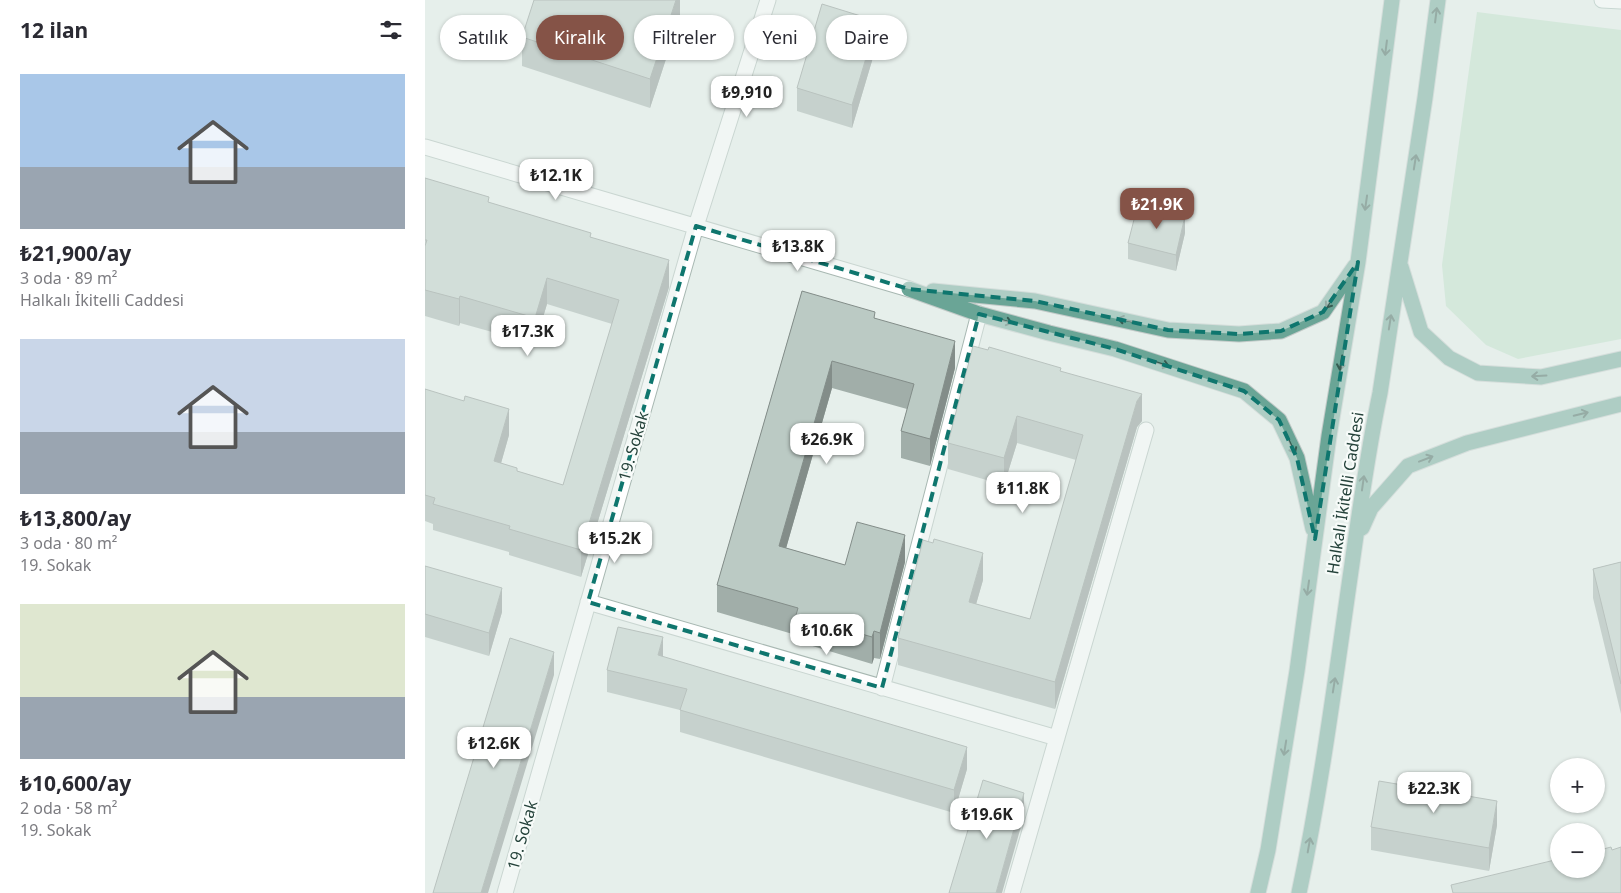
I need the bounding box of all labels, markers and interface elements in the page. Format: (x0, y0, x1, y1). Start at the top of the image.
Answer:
one-way arrow (1431, 7, 1441, 23)
chip: Satılık (440, 15, 526, 60)
chip: Kiralık (536, 15, 624, 60)
chip: Filtreler (634, 15, 734, 60)
chip: Yeni (744, 15, 816, 60)
chip: Daire (826, 15, 907, 60)
text: 12 ilan (20, 16, 88, 44)
icon: filters (377, 16, 405, 44)
one-way arrow (1381, 40, 1391, 56)
pin: ₺9,910 (706, 76, 788, 118)
text: ₺9,910 (722, 81, 772, 103)
icon: home (168, 107, 258, 197)
one-way arrow (1411, 154, 1421, 170)
pin: ₺12.1K (515, 158, 597, 201)
text: ₺12.1K (530, 164, 582, 186)
pin: ₺21.9K (1116, 188, 1198, 230)
text: ₺21.9K (1131, 193, 1183, 215)
one-way arrow (1361, 194, 1371, 210)
pin: ₺13.8K (757, 230, 839, 272)
text: ₺13.8K (772, 235, 824, 257)
text: ₺21,900/ay (20, 239, 131, 267)
text: 3 oda · 89 m² (20, 267, 117, 289)
text: Halkalı İkitelli Caddesi (20, 289, 184, 311)
one-way arrow (1325, 295, 1335, 309)
pin: ₺17.3K (487, 314, 569, 357)
one-way arrow (1118, 315, 1134, 325)
one-way arrow (1386, 315, 1396, 331)
one-way arrow (996, 317, 1012, 326)
text: ₺17.3K (502, 320, 554, 342)
one-way arrow (1336, 355, 1346, 371)
one-way arrow (1153, 360, 1169, 369)
one-way arrow (1531, 371, 1547, 380)
icon: home (168, 372, 258, 462)
street label: 19. Sokak (613, 408, 654, 483)
one-way arrow (1573, 409, 1589, 418)
street label: Halkalı İkitelli Caddesi (1321, 410, 1369, 576)
pin: ₺26.9K (786, 422, 868, 465)
text: ₺26.9K (801, 428, 853, 450)
one-way arrow (1288, 439, 1297, 454)
one-way arrow (1417, 454, 1433, 463)
pin: ₺11.8K (982, 472, 1064, 514)
one-way arrow (1359, 475, 1369, 491)
text: ₺11.8K (997, 477, 1049, 499)
text: ₺13,800/ay (20, 504, 131, 532)
pin: ₺15.2K (574, 522, 656, 564)
text: ₺15.2K (589, 527, 641, 549)
text: 3 oda · 80 m² (20, 532, 117, 554)
text: 19. Sokak (20, 554, 91, 576)
one-way arrow (1303, 579, 1313, 595)
pin: ₺10.6K (786, 614, 868, 656)
text: ₺10.6K (801, 619, 853, 641)
icon: home (168, 637, 258, 727)
one-way arrow (1330, 677, 1340, 693)
pin: ₺12.6K (453, 726, 535, 769)
text: ₺12.6K (468, 732, 520, 754)
one-way arrow (1279, 740, 1289, 756)
map controls (1550, 758, 1605, 878)
button: + (1550, 758, 1605, 813)
text: ₺10,600/ay (20, 769, 131, 797)
pin: ₺22.3K (1393, 772, 1475, 814)
text: ₺22.3K (1408, 777, 1460, 799)
text: 2 oda · 58 m² (20, 797, 117, 819)
street label: 19. Sokak (502, 797, 543, 872)
pin: ₺19.6K (946, 798, 1028, 840)
text: ₺19.6K (961, 803, 1013, 825)
text: 19. Sokak (20, 819, 91, 841)
button: − (1550, 823, 1605, 878)
one-way arrow (1304, 838, 1314, 854)

